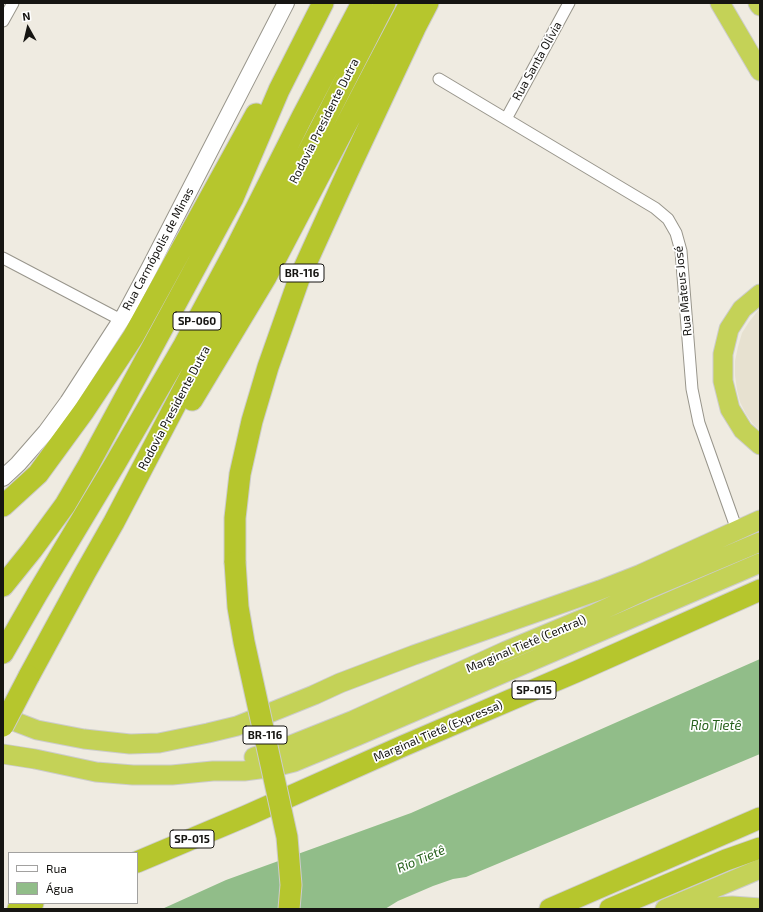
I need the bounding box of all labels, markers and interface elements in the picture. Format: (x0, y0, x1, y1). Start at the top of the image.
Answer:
north arrow (8, 8, 48, 48)
text: N (21, 9, 31, 23)
street label: Rua Santa Olívia (509, 19, 565, 103)
street label: Rodovia Presidente Dutra (286, 56, 362, 186)
street label: Rua Carmópolis de Minas (119, 185, 197, 313)
street label: Rua Mateus José (671, 245, 695, 337)
road number: BR-116 (280, 264, 324, 282)
road number: SP-060 (173, 312, 221, 330)
street label: Rodovia Presidente Dutra (135, 344, 213, 472)
street label: Marginal Tietê (Central) (464, 612, 588, 676)
road number: SP-015 (512, 681, 556, 699)
street label: Marginal Tietê (Expressa) (371, 697, 505, 765)
water label: Rio Tietê (691, 718, 741, 734)
road number: BR-116 (243, 726, 287, 744)
road number: SP-015 (170, 830, 214, 848)
water label: Rio Tietê (394, 842, 448, 876)
legend (8, 852, 138, 904)
text: Rua (46, 861, 67, 875)
text: Água (46, 881, 74, 895)

